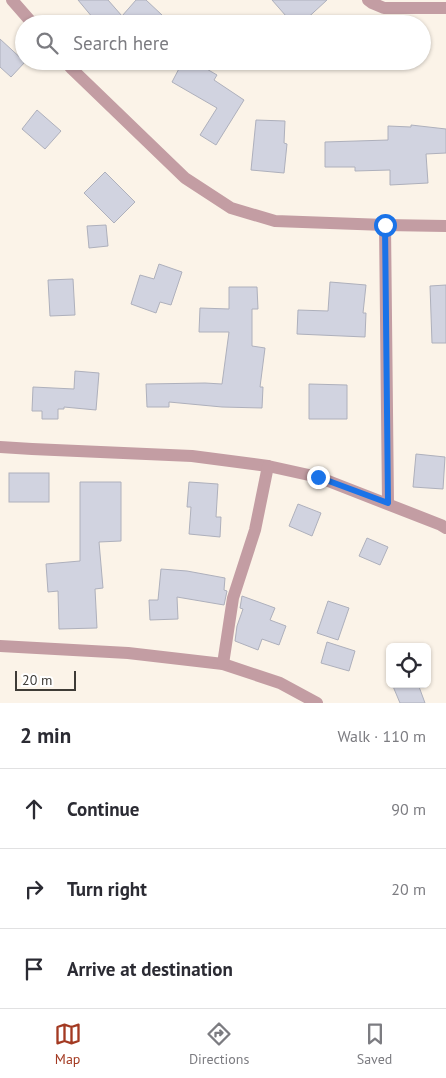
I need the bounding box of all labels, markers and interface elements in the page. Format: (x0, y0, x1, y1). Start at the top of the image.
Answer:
search box (15, 15, 431, 70)
icon: search (33, 29, 61, 57)
text: Search here (73, 31, 169, 55)
route start (374, 214, 397, 237)
route end (307, 466, 330, 489)
map controls (386, 643, 431, 688)
button: locate (386, 643, 431, 688)
scale bar (15, 668, 76, 691)
text: 20 m (22, 671, 52, 689)
text: 2 min (20, 722, 71, 749)
text: Walk · 110 m (337, 726, 426, 746)
icon: ahead (20, 795, 48, 823)
text: Continue (67, 797, 139, 821)
text: 90 m (391, 799, 426, 819)
icon: right (20, 875, 48, 903)
text: Turn right (67, 877, 147, 901)
text: 20 m (391, 879, 426, 899)
icon: arrive (20, 955, 48, 983)
text: Arrive at destination (67, 957, 233, 981)
tab: Map (54, 1020, 82, 1068)
tab: Directions (189, 1020, 249, 1068)
tab: Saved (357, 1020, 392, 1068)

